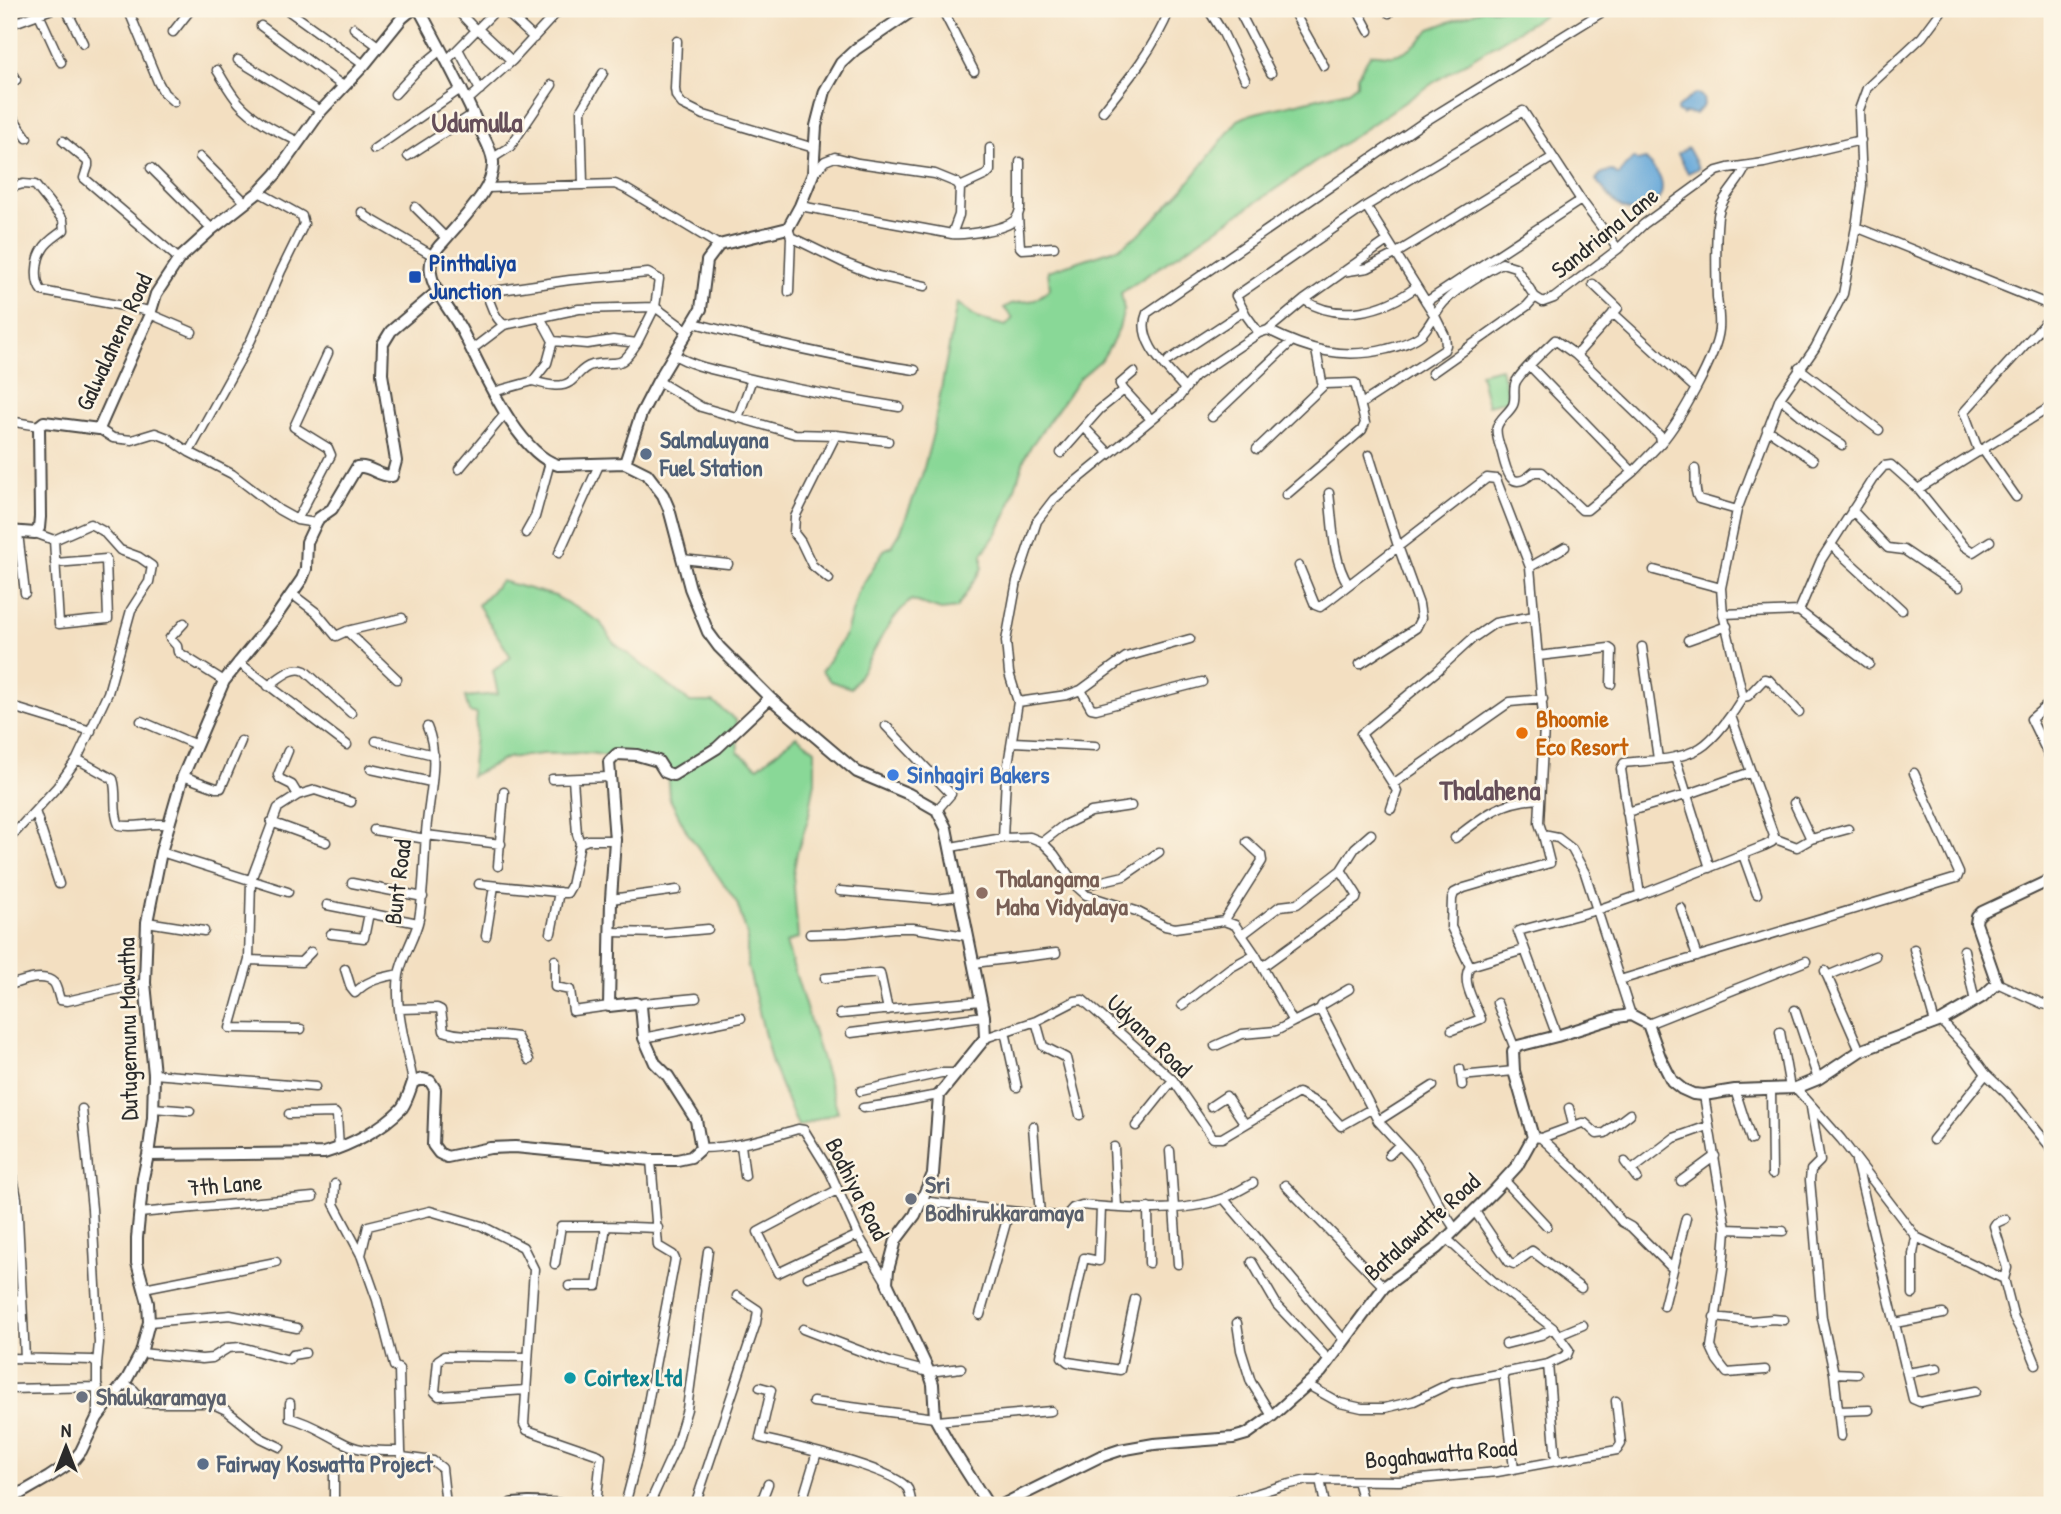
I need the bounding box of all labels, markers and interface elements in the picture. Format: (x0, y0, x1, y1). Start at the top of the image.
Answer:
district label: Udumulla (432, 103, 522, 141)
street label: Sandriana Lane (1544, 179, 1665, 285)
place label: Pinthaliya Junction (429, 246, 516, 306)
street label: Galwalahena Road (67, 268, 159, 416)
marker: Pinthaliya Junction (407, 269, 423, 285)
place label: Salmaluyana Fuel Station (659, 423, 769, 483)
marker: Salmaluyana Fuel Station (638, 446, 654, 462)
place label: Bhoomie Eco Resort (1536, 702, 1629, 762)
marker: Bhoomie Eco Resort (1514, 725, 1530, 741)
place label: Sinhagiri Bakers (907, 758, 1050, 791)
marker: Sinhagiri Bakers (885, 767, 901, 783)
district label: Thalahena (1439, 771, 1540, 809)
street label: Bunt Road (376, 837, 418, 926)
place label: Thalangama Maha Vidyalaya (995, 862, 1128, 923)
marker: Thalangama Maha Vidyalaya (974, 885, 990, 901)
street label: Dutugemunu Mawatha (109, 937, 145, 1121)
street label: Udyana Road (1100, 987, 1199, 1084)
street label: Bodhiya Road (818, 1132, 897, 1245)
street label: 7th Lane (186, 1165, 264, 1203)
street label: Batalawatte Road (1356, 1165, 1486, 1287)
place label: Sri Bodhirukkaramaya (925, 1168, 1084, 1229)
marker: Sri Bodhirukkaramaya (903, 1191, 919, 1207)
place label: Coirtex Ltd (584, 1361, 683, 1393)
marker: Coirtex Ltd (562, 1370, 578, 1386)
place label: Shalukaramaya (96, 1380, 226, 1413)
marker: Shalukaramaya (74, 1389, 90, 1405)
north arrow (32, 1412, 102, 1482)
text: N (61, 1417, 71, 1443)
street label: Bogahawatta Road (1363, 1430, 1518, 1476)
place label: Fairway Koswatta Project (216, 1447, 434, 1480)
marker: Fairway Koswatta Project (195, 1456, 211, 1472)

